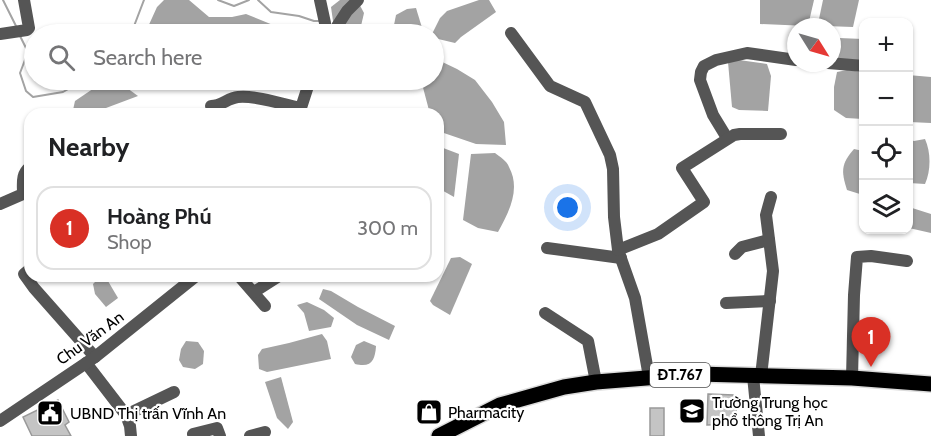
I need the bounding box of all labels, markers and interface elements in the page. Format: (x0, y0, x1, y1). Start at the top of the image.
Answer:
north arrow (787, 18, 841, 72)
map controls (859, 18, 913, 234)
button: + (859, 18, 913, 72)
search box (24, 24, 444, 90)
icon: search (45, 41, 78, 74)
text: Search here (93, 44, 202, 71)
button: − (859, 72, 913, 126)
button: locate (859, 126, 913, 180)
text: Nearby (48, 131, 129, 163)
button: layers (859, 180, 913, 234)
your location (553, 193, 582, 222)
text: Hoàng Phú (107, 203, 212, 230)
text: 1 (66, 216, 73, 240)
text: 300 m (357, 216, 418, 240)
text: Shop (107, 230, 152, 254)
street label: Chu Văn An (53, 307, 127, 369)
pin: 1 (852, 318, 890, 367)
road number: ĐT.767 (650, 363, 710, 387)
place label: Trường Trung học phổ thông Trị An (712, 393, 828, 430)
school or university icon: Trường Trung học phổ thông Trị An (677, 396, 707, 426)
shop icon: Pharmacity (414, 397, 444, 427)
public building icon: UBND Thị trấn Vĩnh An (35, 398, 65, 428)
place label: Pharmacity (448, 403, 524, 422)
place label: UBND Thị trấn Vĩnh An (70, 404, 226, 423)

